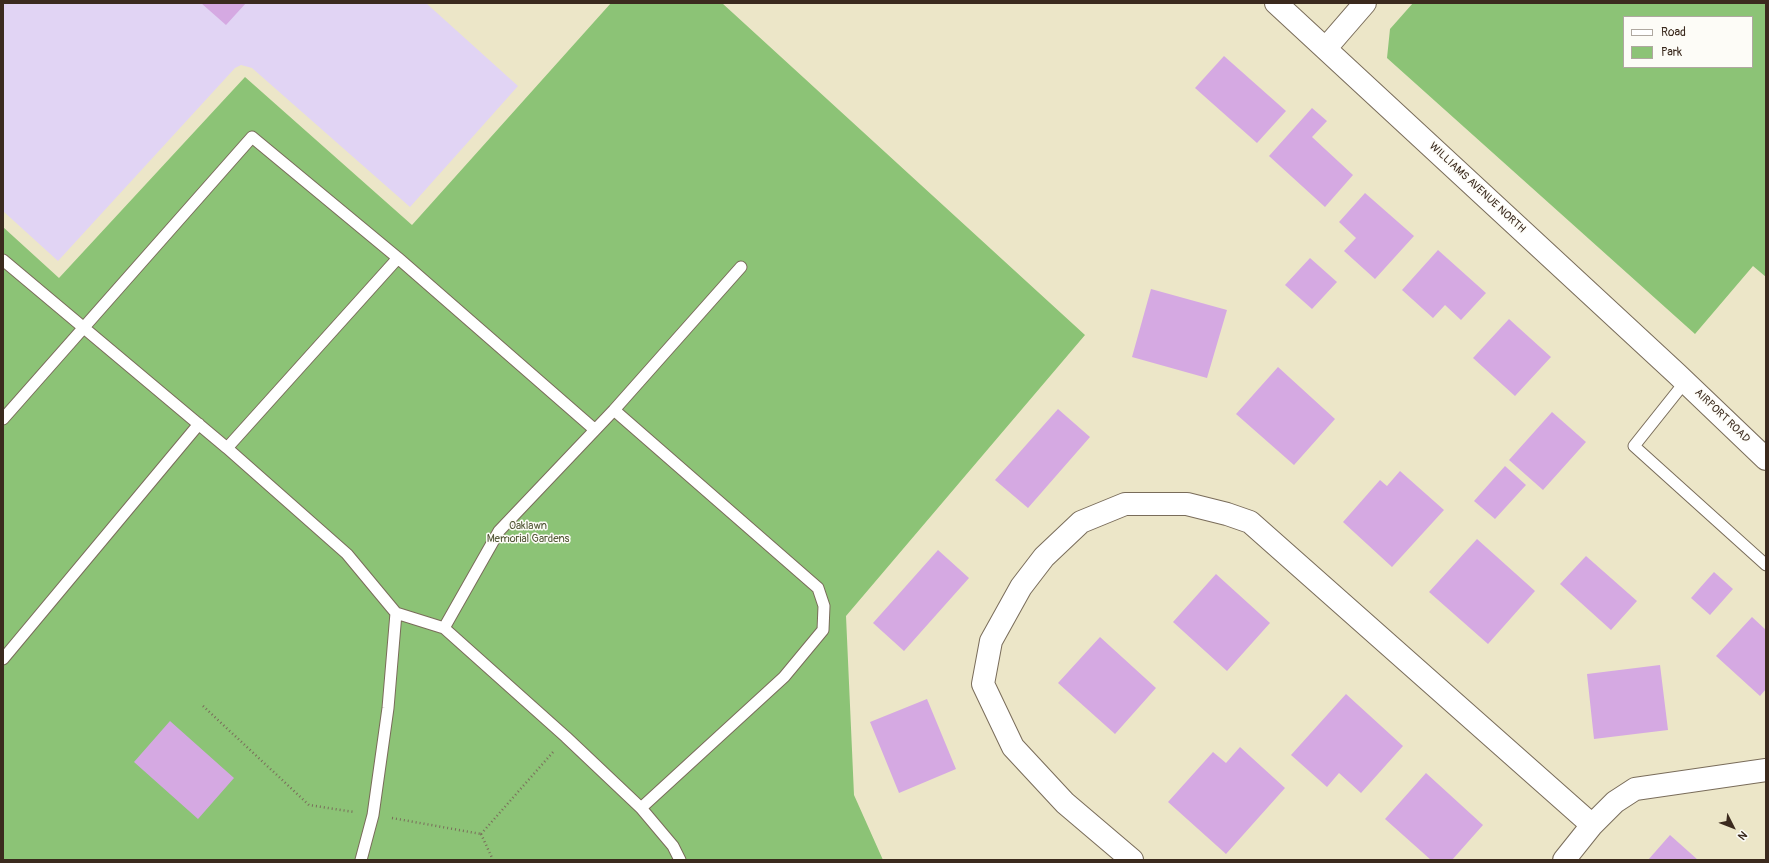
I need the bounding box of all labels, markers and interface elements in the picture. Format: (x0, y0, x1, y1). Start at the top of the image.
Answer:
legend (1623, 16, 1753, 68)
text: Road (1661, 25, 1686, 40)
text: Park (1661, 45, 1682, 60)
street label: WILLIAMS AVENUE NORTH (1426, 140, 1528, 236)
street label: AIRPORT ROAD (1692, 386, 1752, 446)
park label: Oaklawn Memorial Gardens (487, 519, 569, 545)
north arrow (1713, 807, 1753, 847)
text: N (1735, 828, 1750, 842)

